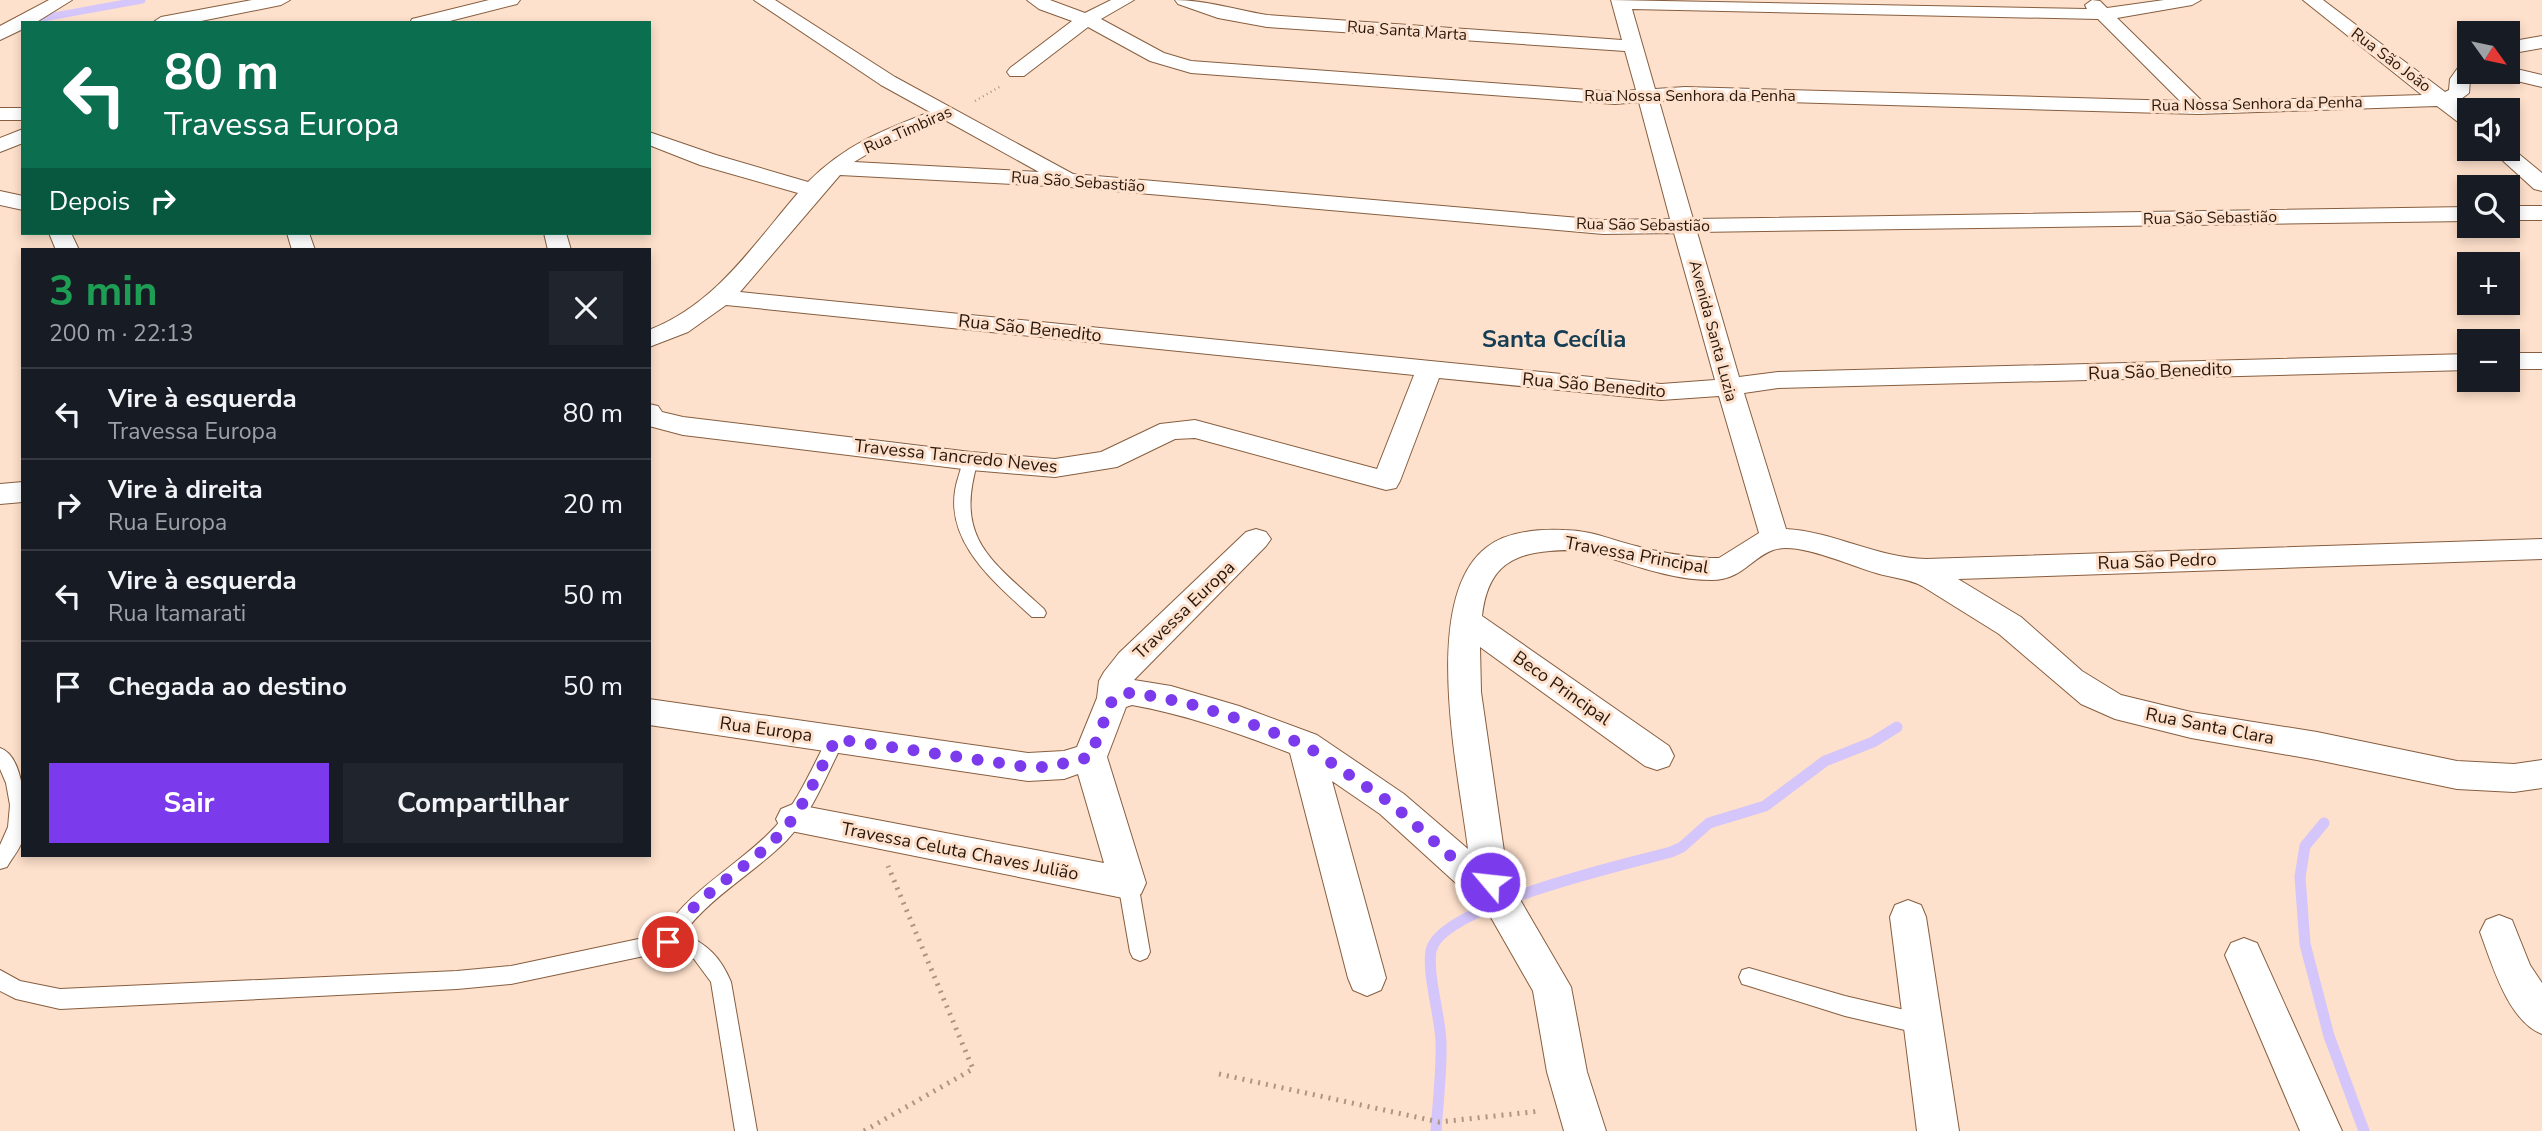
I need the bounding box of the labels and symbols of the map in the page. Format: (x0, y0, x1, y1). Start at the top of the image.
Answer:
street label: Rua Santa Marta (1346, 16, 1468, 46)
north arrow (2457, 21, 2520, 84)
street label: Rua São João (2346, 23, 2436, 97)
street label: Rua Nossa Senhora da Penha (1584, 85, 1796, 107)
street label: Rua Nossa Senhora da Penha (2151, 91, 2363, 117)
street label: Rua Timbiras (861, 101, 955, 159)
street label: Rua São Sebastião (1010, 166, 1146, 198)
street label: Rua São Sebastião (2143, 206, 2277, 230)
street label: Rua São Sebastião (1576, 213, 1710, 237)
street label: Avenida Santa Luzia (1684, 258, 1742, 404)
street label: Rua São Benedito (957, 309, 1103, 347)
district label: Santa Cecília (1482, 323, 1626, 355)
street label: Rua São Benedito (2088, 356, 2232, 386)
street label: Rua São Benedito (1521, 367, 1667, 403)
street label: Travessa Tancredo Neves (853, 433, 1059, 479)
street label: Travessa Principal (1563, 531, 1711, 580)
street label: Rua São Pedro (2097, 547, 2217, 575)
street label: Travessa Europa (1128, 555, 1240, 665)
street label: Beco Principal (1508, 645, 1616, 731)
street label: Rua Santa Clara (2144, 702, 2276, 750)
street label: Rua Europa (718, 711, 814, 747)
street label: Travessa Celuta Chaves Julião (839, 816, 1081, 886)
position arrow (1453, 845, 1527, 919)
pin (638, 912, 698, 972)

